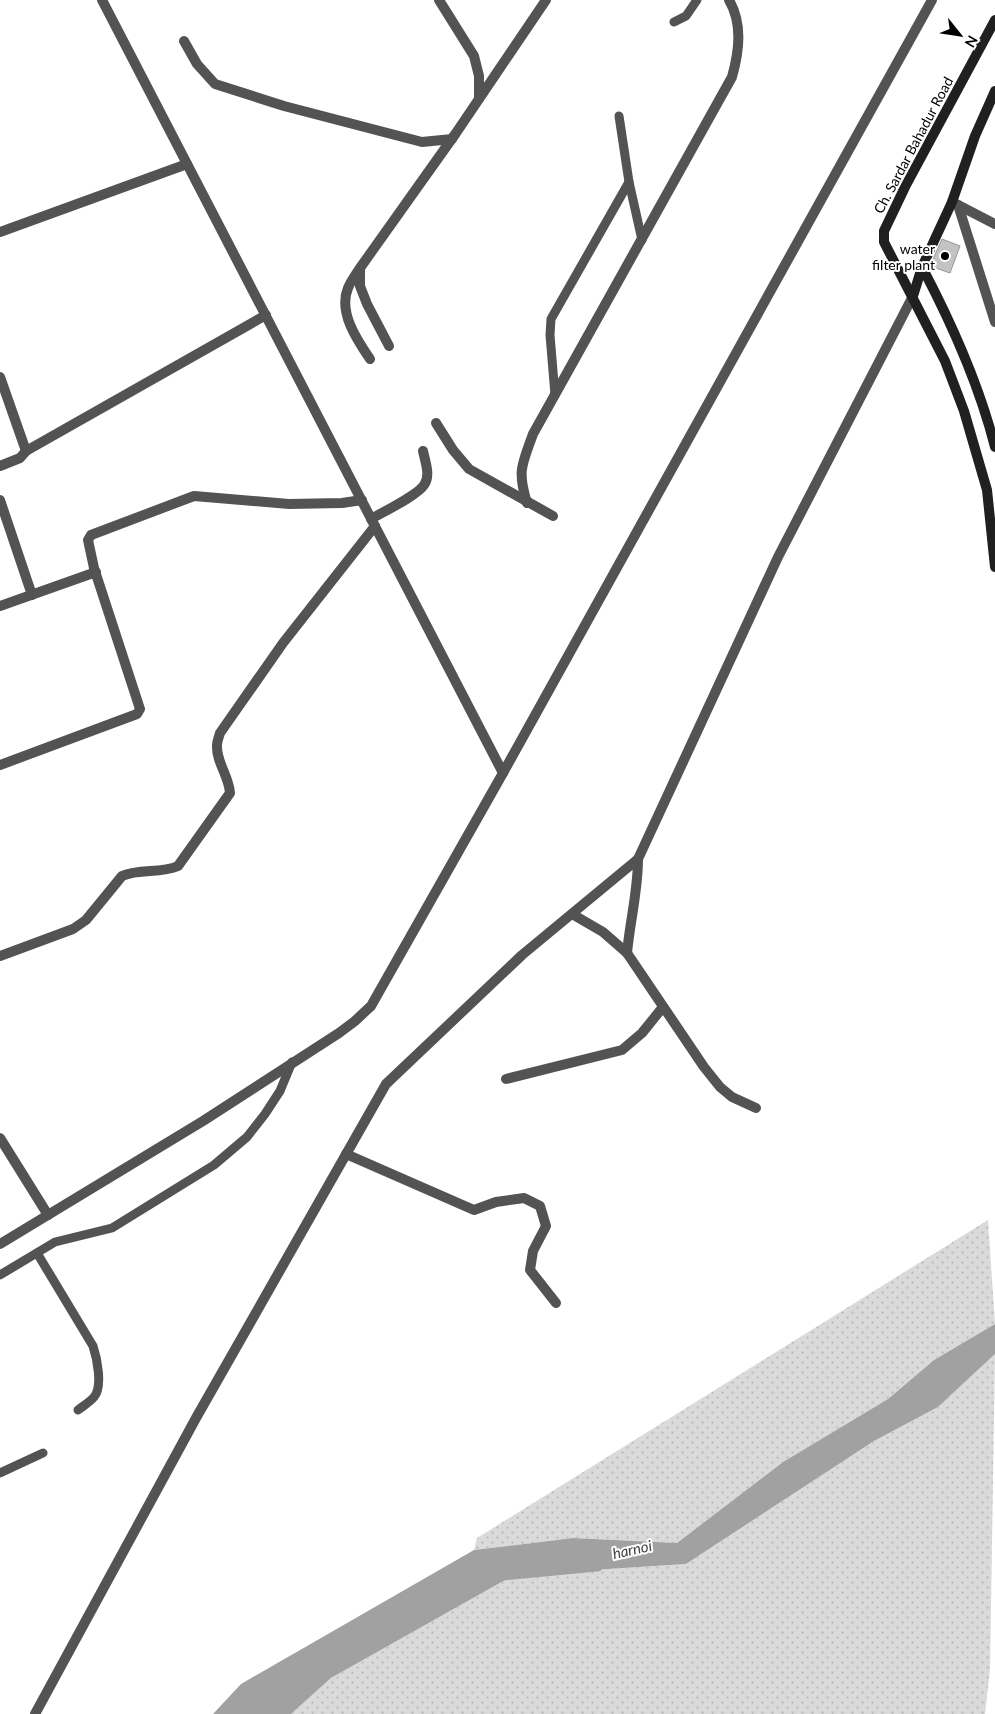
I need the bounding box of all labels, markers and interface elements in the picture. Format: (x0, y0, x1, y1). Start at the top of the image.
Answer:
north arrow (935, 10, 985, 60)
text: N (962, 33, 982, 51)
street label: Ch. Sardar Bahadur Road (870, 74, 956, 216)
place label: water filter plant (872, 240, 935, 273)
marker: water filter plant (939, 250, 951, 262)
water label: harnoi (611, 1536, 654, 1562)

